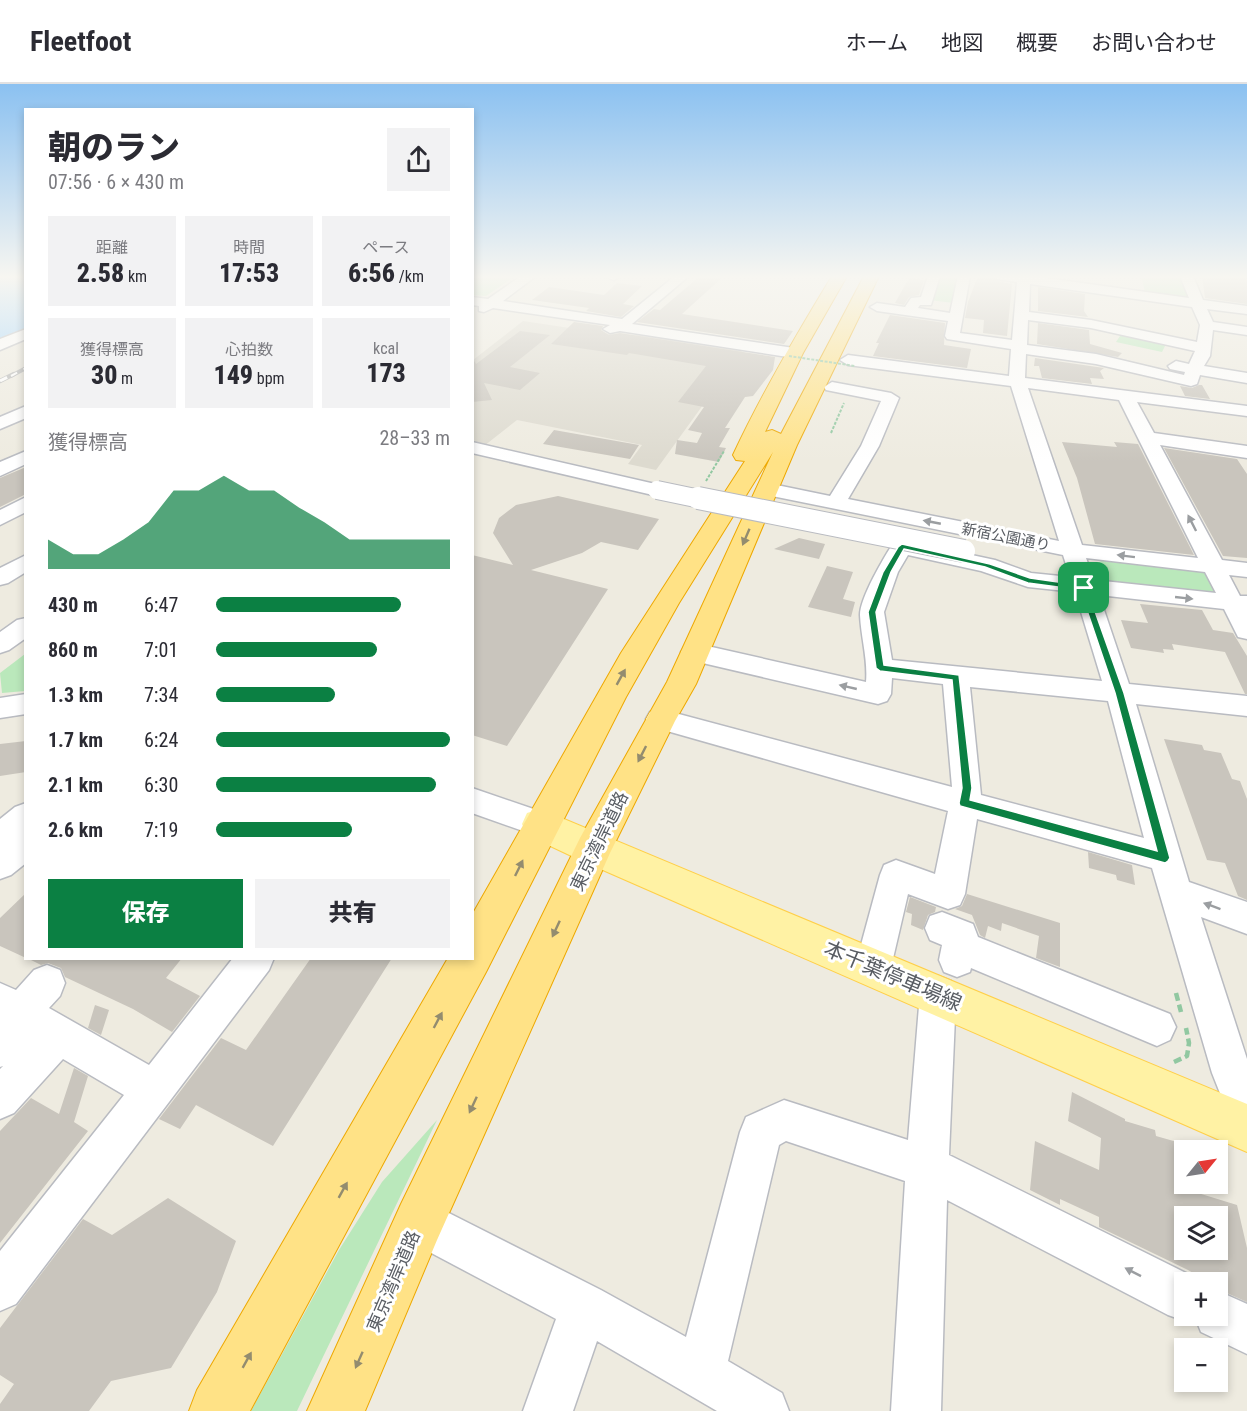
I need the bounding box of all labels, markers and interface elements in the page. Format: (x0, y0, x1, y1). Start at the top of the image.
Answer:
text: Fleetfoot (30, 25, 131, 58)
text: ホーム (846, 31, 908, 55)
text: 地図 (941, 31, 983, 55)
text: 概要 (1016, 31, 1058, 55)
text: お問い合わせ (1091, 31, 1217, 55)
text: 朝のラン (48, 128, 180, 167)
button: share (387, 128, 450, 191)
text: 07:56 · 6 × 430 m (48, 170, 184, 194)
text: 距離 (96, 238, 128, 257)
text: 時間 (233, 238, 265, 257)
text: ペース (362, 238, 410, 257)
text: 2.58 (77, 258, 124, 288)
text: 17:53 (219, 258, 279, 288)
text: 6:56 (348, 258, 395, 288)
text: km (124, 267, 147, 286)
text: /km (395, 267, 424, 286)
text: kcal (373, 339, 399, 358)
text: 獲得標高 (80, 340, 144, 359)
text: 心拍数 (225, 340, 273, 359)
text: 173 (366, 358, 406, 388)
text: 30 (91, 360, 117, 390)
text: 149 (213, 360, 253, 390)
text: m (117, 369, 133, 388)
text: bpm (253, 369, 285, 388)
text: 28–33 m (379, 426, 450, 450)
text: 獲得標高 (48, 430, 128, 454)
one-way arrow (1187, 514, 1197, 531)
one-way arrow (922, 517, 941, 526)
street label: 新宿公園通り (960, 520, 1052, 554)
one-way arrow (741, 528, 751, 546)
one-way arrow (1117, 552, 1136, 561)
pin (1058, 562, 1109, 613)
icon: arrive (1067, 571, 1100, 604)
text: 430 m (48, 593, 98, 617)
text: 6:47 (144, 593, 178, 617)
one-way arrow (1174, 593, 1193, 603)
text: 860 m (48, 638, 98, 662)
text: 7:01 (144, 638, 178, 662)
one-way arrow (616, 668, 626, 685)
one-way arrow (838, 682, 857, 692)
text: 1.3 km (48, 683, 103, 707)
text: 7:34 (144, 683, 178, 707)
text: 1.7 km (48, 728, 103, 752)
text: 6:24 (144, 728, 178, 752)
one-way arrow (638, 745, 647, 762)
text: 2.1 km (48, 773, 103, 797)
text: 6:30 (144, 773, 178, 797)
street label: 東京湾岸道路 (566, 788, 632, 894)
text: 2.6 km (48, 818, 103, 842)
text: 7:19 (144, 818, 178, 842)
one-way arrow (515, 859, 524, 876)
button: 保存 (48, 879, 243, 948)
button: 共有 (255, 879, 450, 948)
one-way arrow (1203, 900, 1221, 910)
one-way arrow (552, 920, 561, 937)
street label: 本千葉停車場線 (821, 936, 965, 1016)
one-way arrow (433, 1011, 443, 1028)
one-way arrow (469, 1097, 478, 1114)
north arrow (1174, 1140, 1228, 1194)
map controls (1174, 1140, 1228, 1392)
one-way arrow (338, 1181, 348, 1198)
button: layers (1174, 1206, 1228, 1260)
street label: 東京湾岸道路 (362, 1227, 424, 1335)
one-way arrow (1124, 1267, 1141, 1277)
button: + (1174, 1272, 1228, 1326)
button: − (1174, 1338, 1228, 1392)
one-way arrow (242, 1351, 252, 1368)
one-way arrow (354, 1351, 364, 1369)

